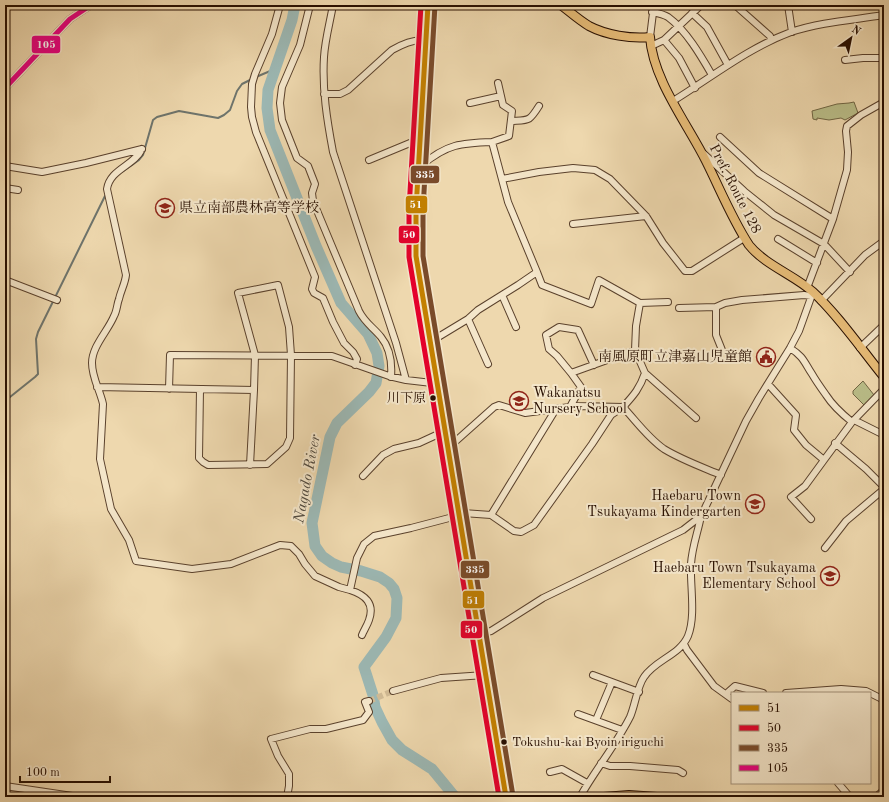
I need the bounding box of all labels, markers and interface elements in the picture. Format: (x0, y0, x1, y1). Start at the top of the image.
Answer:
north arrow (831, 18, 871, 58)
text: N (849, 24, 863, 38)
line badge: 105 (31, 35, 61, 54)
text: 105 (36, 40, 56, 51)
street label: Pref. Route 128 (706, 142, 764, 236)
line badge: 335 (410, 165, 440, 184)
text: 335 (415, 170, 435, 181)
line badge: 51 (405, 195, 428, 214)
school or university icon: 県立南部農林高等学校 (154, 197, 176, 219)
place label: 県立南部農林高等学校 (179, 200, 319, 215)
text: 51 (410, 200, 422, 211)
line badge: 50 (398, 225, 420, 244)
text: 50 (403, 230, 415, 241)
public building icon: 南風原町立津嘉山児童館 (755, 346, 777, 368)
place label: 南風原町立津嘉山児童館 (598, 349, 752, 364)
place label: Wakanatsu Nursery School (533, 386, 627, 416)
school or university icon: Wakanatsu Nursery School (508, 390, 530, 412)
place label: 川下原 (387, 391, 426, 405)
marker: 川下原 (428, 393, 438, 403)
water label: Nagado River (292, 433, 324, 525)
place label: Haebaru Town Tsukayama Kindergarten (587, 489, 741, 519)
school or university icon: Haebaru Town Tsukayama Kindergarten (744, 493, 766, 515)
line badge: 335 (460, 560, 490, 579)
place label: Haebaru Town Tsukayama Elementary School (653, 561, 816, 591)
text: 335 (465, 565, 485, 576)
school or university icon: Haebaru Town Tsukayama Elementary School (819, 565, 841, 587)
line badge: 51 (462, 590, 485, 609)
text: 51 (467, 596, 479, 607)
line badge: 50 (460, 620, 483, 639)
text: 50 (465, 625, 477, 636)
legend (731, 692, 871, 784)
text: 51 (767, 702, 781, 715)
text: 50 (767, 722, 781, 735)
place label: Tokushu-kai Byoin iriguchi (512, 736, 664, 749)
marker: Tokushu-kai Byoin iriguchi (499, 737, 509, 747)
text: 335 (767, 742, 788, 755)
scale bar (20, 758, 110, 784)
text: 105 (767, 762, 788, 775)
text: 100 m (26, 767, 60, 779)

